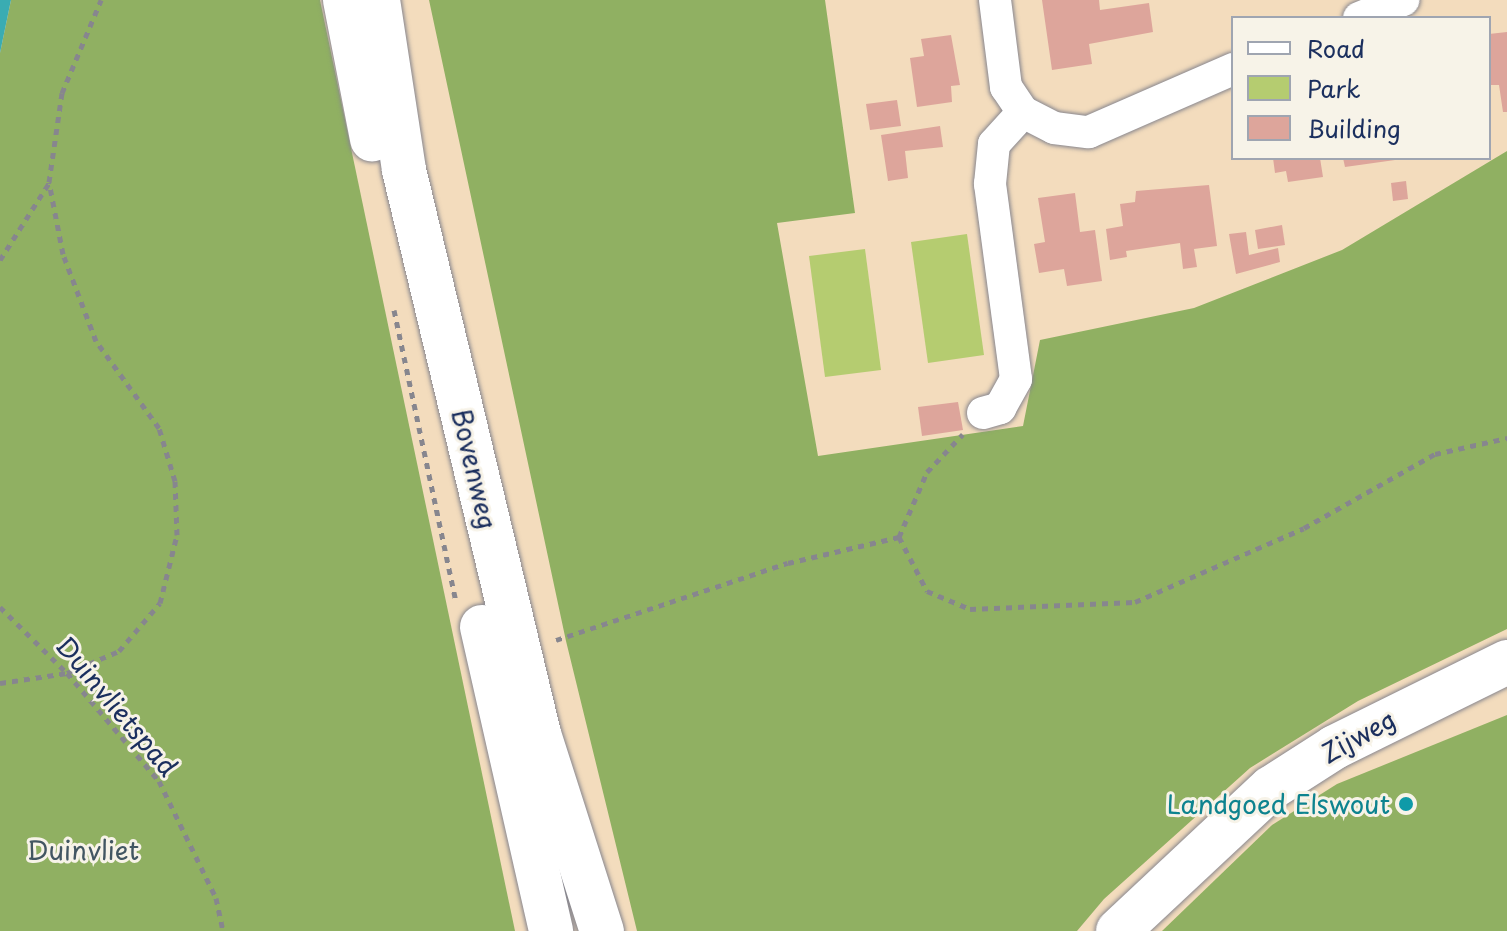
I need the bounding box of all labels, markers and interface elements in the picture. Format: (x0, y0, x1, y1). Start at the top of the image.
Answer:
legend (1231, 16, 1491, 160)
text: Road (1307, 30, 1365, 66)
text: Park (1307, 70, 1361, 106)
text: Building (1307, 110, 1401, 146)
street label: Bovenweg (446, 406, 504, 532)
street label: Duinvlietspad (50, 630, 184, 782)
street label: Zijweg (1315, 703, 1401, 769)
place label: Landgoed Elswout (1168, 788, 1390, 820)
marker: Landgoed Elswout (1397, 795, 1415, 813)
park label: Duinvliet (27, 834, 139, 866)

